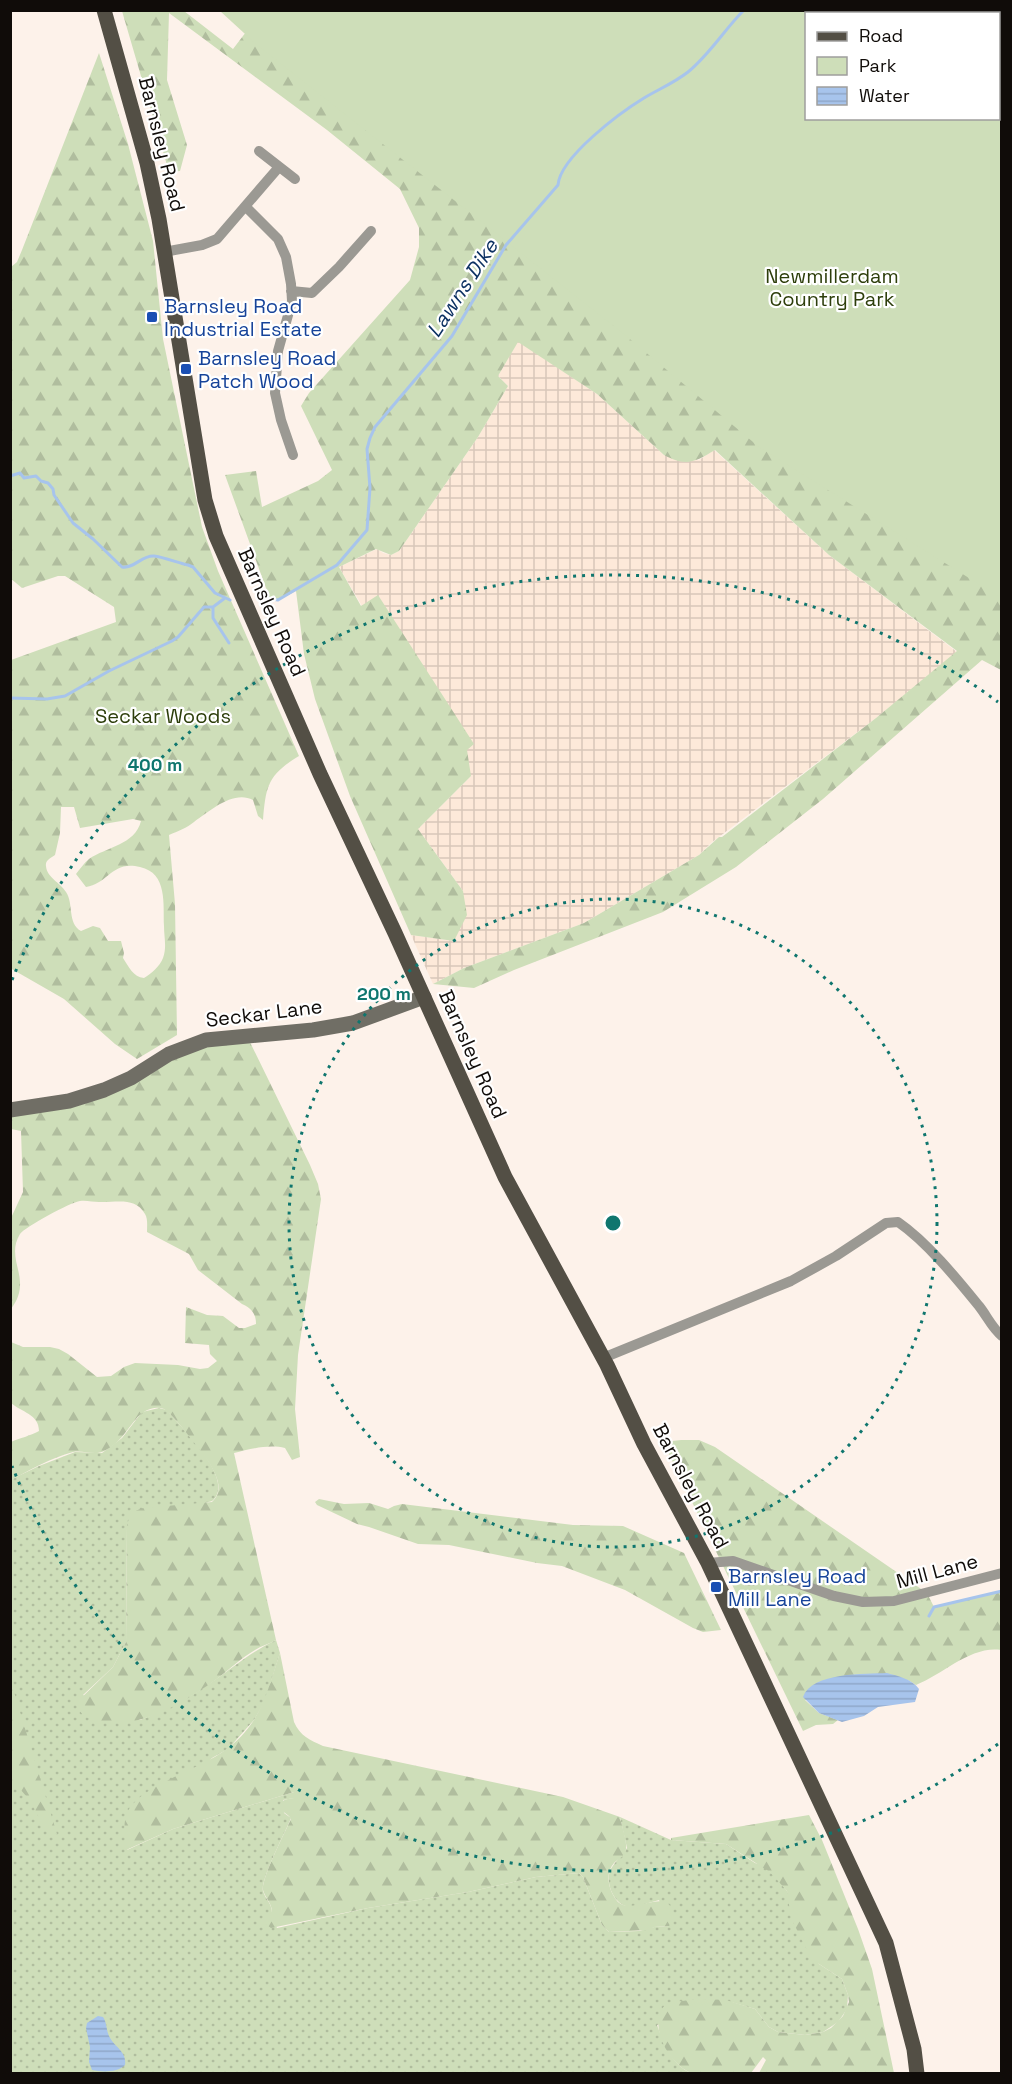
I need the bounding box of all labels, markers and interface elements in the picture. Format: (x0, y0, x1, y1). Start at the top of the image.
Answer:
legend (805, 12, 1000, 120)
text: Road (859, 24, 903, 47)
text: Park (859, 54, 897, 77)
street label: Barnsley Road (133, 74, 191, 214)
text: Water (859, 84, 910, 107)
water label: Lawns Dike (420, 232, 505, 342)
park label: Newmillerdam Country Park (765, 263, 899, 312)
place label: Barnsley Road Industrial Estate (164, 293, 322, 342)
marker: Barnsley Road Industrial Estate (145, 310, 159, 324)
place label: Barnsley Road Patch Wood (198, 345, 336, 394)
marker: Barnsley Road Patch Wood (179, 362, 193, 376)
street label: Barnsley Road (232, 544, 312, 680)
park label: Seckar Woods (95, 703, 231, 729)
text: 400 m (128, 753, 182, 776)
text: 200 m (357, 982, 411, 1005)
street label: Barnsley Road (433, 986, 513, 1122)
street label: Seckar Lane (204, 993, 324, 1033)
centre of rings (603, 1213, 623, 1233)
street label: Barnsley Road (647, 1419, 735, 1553)
street label: Mill Lane (893, 1548, 981, 1594)
place label: Barnsley Road Mill Lane (728, 1563, 866, 1612)
marker: Barnsley Road Mill Lane (709, 1580, 723, 1594)

